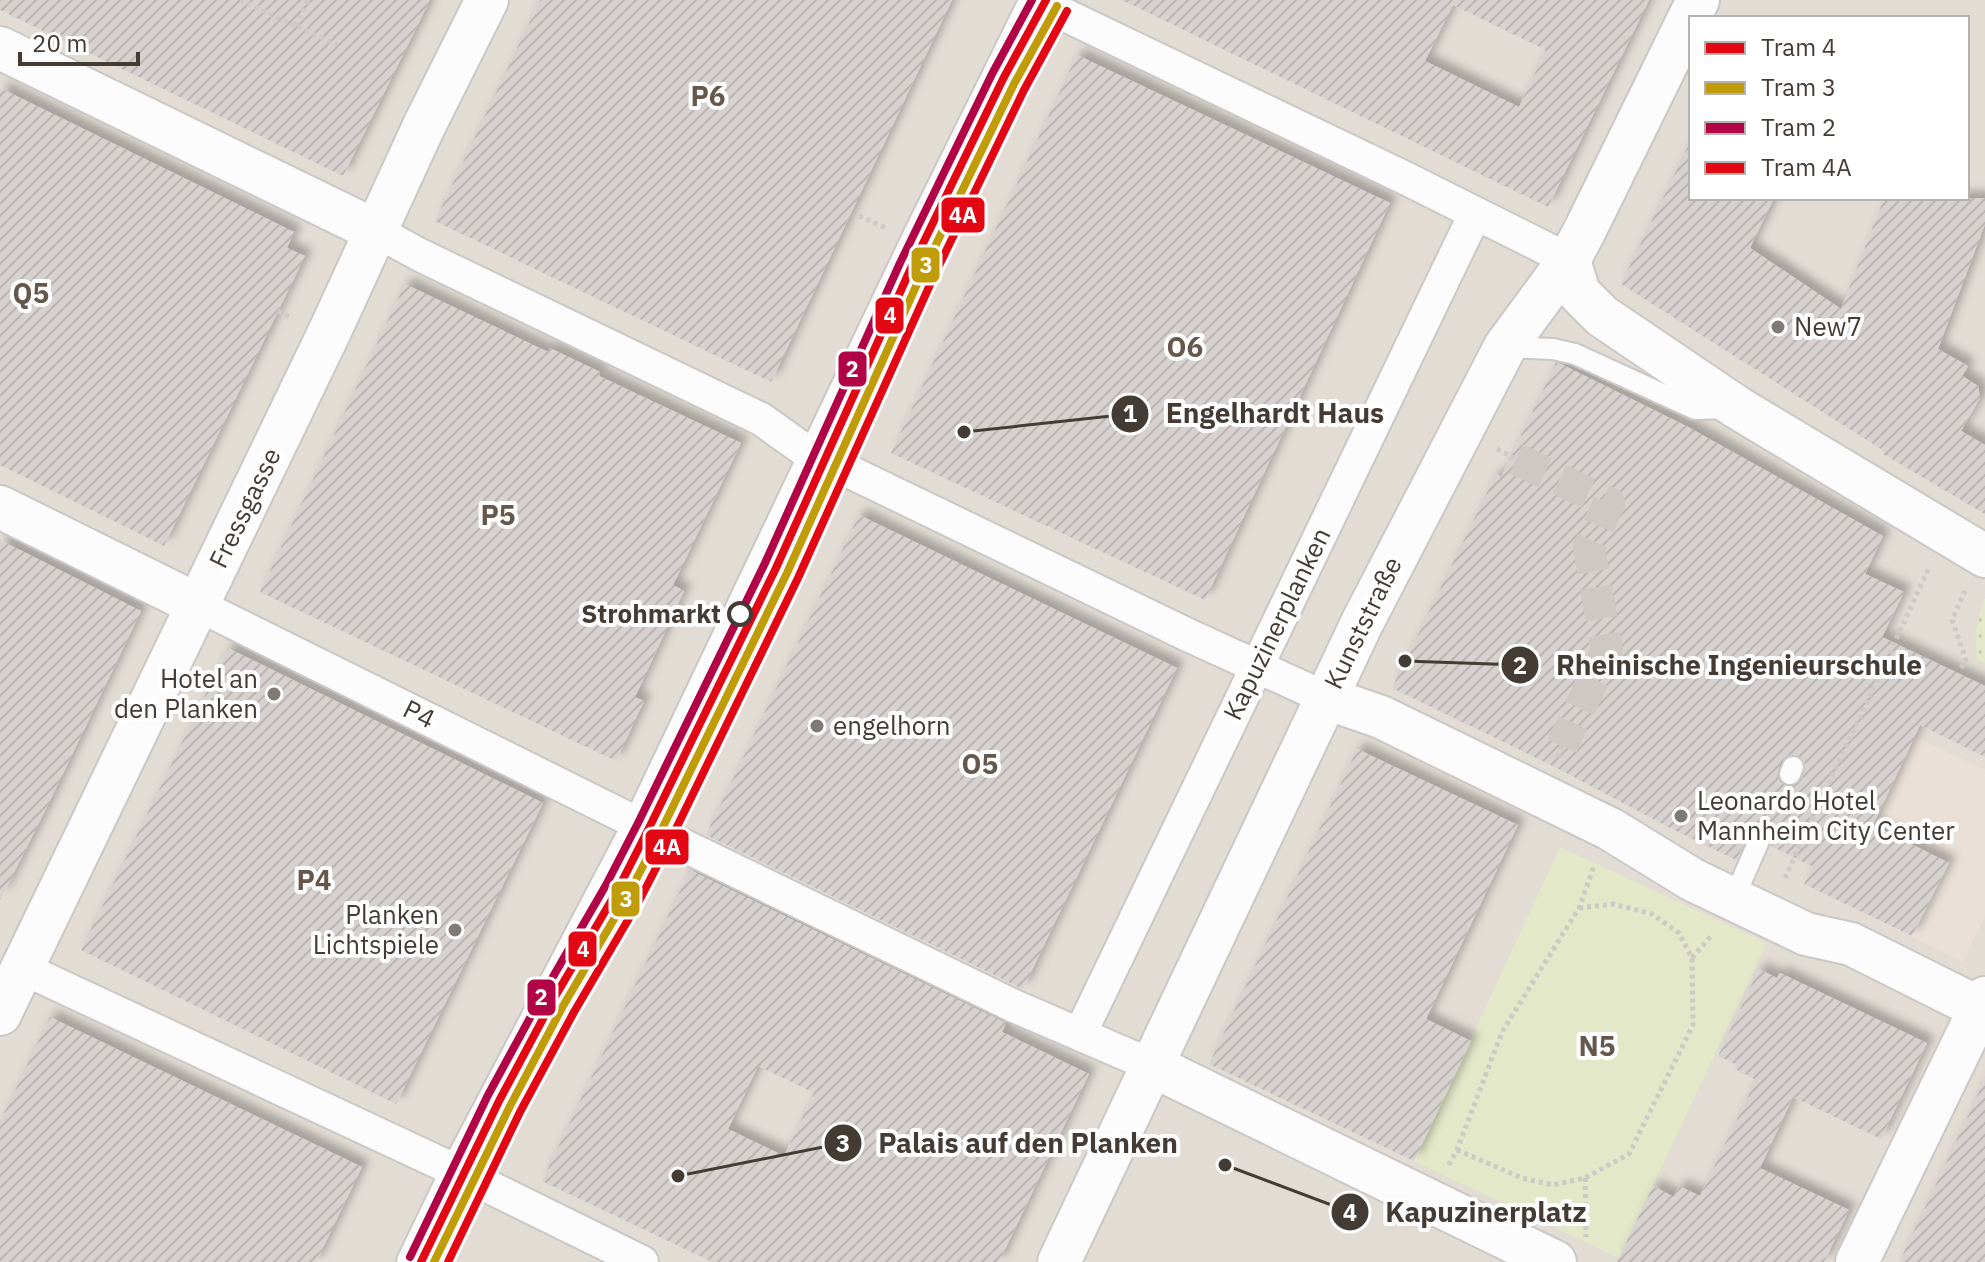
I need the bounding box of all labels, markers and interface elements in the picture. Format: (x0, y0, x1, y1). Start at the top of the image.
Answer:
scale bar (20, 16, 138, 66)
legend (1689, 16, 1969, 200)
text: 20 m (32, 27, 87, 59)
text: Tram 4 (1761, 31, 1836, 63)
text: Tram 3 (1761, 71, 1836, 103)
district label: P6 (690, 77, 726, 114)
text: Tram 2 (1761, 111, 1836, 143)
text: Tram 4A (1761, 151, 1852, 183)
line badge: 4A (940, 196, 986, 234)
text: 4A (949, 200, 977, 229)
line badge: 3 (910, 246, 941, 284)
text: 3 (919, 250, 933, 279)
district label: Q5 (13, 274, 49, 311)
line badge: 4 (874, 296, 905, 335)
text: 4 (883, 300, 897, 329)
place label: New7 (1794, 309, 1862, 343)
marker: New7 (1769, 318, 1787, 336)
district label: O6 (1167, 328, 1203, 365)
line badge: 2 (837, 350, 868, 388)
text: 2 (845, 354, 859, 383)
callout: Engelhardt Haus (1110, 388, 1400, 440)
text: Engelhardt Haus (1166, 394, 1384, 431)
text: 1 (1123, 397, 1137, 429)
street label: Fressgasse (200, 442, 288, 573)
district label: P5 (480, 496, 516, 533)
street label: Kapuzinerplanken (1215, 522, 1337, 725)
street label: Kunststraße (1315, 551, 1409, 694)
place label: Strohmarkt (581, 596, 721, 630)
marker: Strohmarkt (728, 602, 752, 626)
callout: Rheinische Ingenieurschule (1500, 639, 1938, 691)
text: Rheinische Ingenieurschule (1556, 646, 1922, 683)
text: 2 (1513, 649, 1527, 681)
place label: Hotel an den Planken (114, 661, 258, 725)
marker: Hotel an den Planken (265, 685, 283, 703)
street label: P4 (398, 691, 441, 735)
place label: engelhorn (833, 708, 951, 742)
marker: engelhorn (808, 717, 826, 735)
district label: O5 (962, 745, 998, 782)
place label: Leonardo Hotel Mannheim City Center (1697, 783, 1955, 847)
marker: Leonardo Hotel Mannheim City Center (1672, 807, 1690, 825)
line badge: 4A (644, 828, 690, 866)
text: 4A (653, 832, 681, 861)
district label: P4 (296, 861, 332, 898)
line badge: 3 (610, 880, 641, 918)
text: 3 (619, 884, 633, 913)
place label: Planken Lichtspiele (313, 897, 439, 961)
marker: Planken Lichtspiele (446, 921, 464, 939)
line badge: 4 (567, 930, 598, 968)
text: 4 (576, 934, 590, 963)
line badge: 2 (526, 978, 557, 1017)
text: 2 (534, 982, 548, 1011)
district label: N5 (1578, 1027, 1616, 1064)
callout: Palais auf den Planken (823, 1117, 1194, 1169)
text: Palais auf den Planken (878, 1124, 1178, 1161)
text: 3 (836, 1127, 850, 1159)
callout: Kapuzinerplatz (1330, 1186, 1603, 1238)
text: Kapuzinerplatz (1385, 1193, 1587, 1230)
text: 4 (1343, 1196, 1357, 1228)

